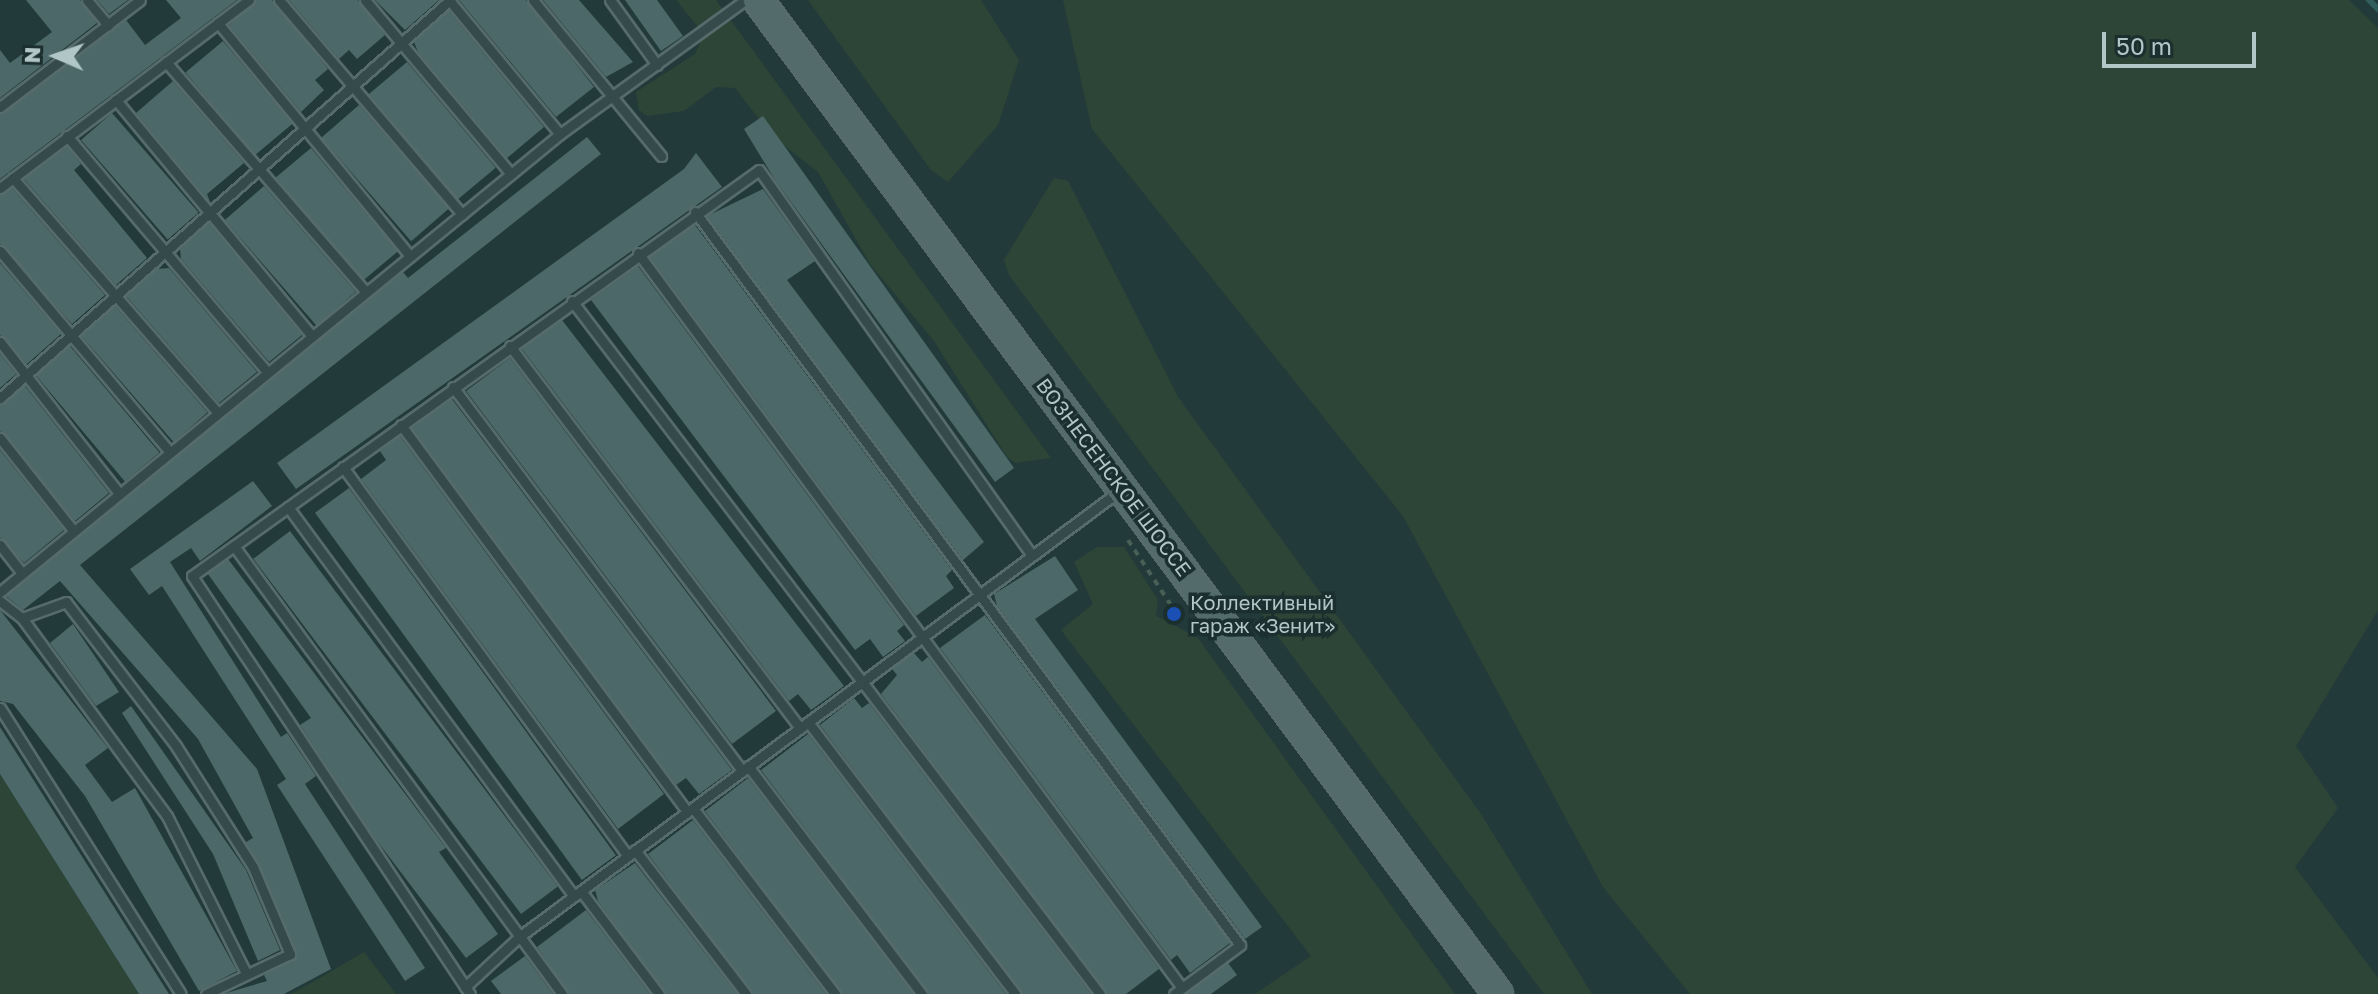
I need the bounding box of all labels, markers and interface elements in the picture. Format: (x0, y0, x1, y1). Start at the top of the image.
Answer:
north arrow (16, 16, 96, 96)
scale bar (2106, 16, 2260, 66)
text: 50 m (2116, 31, 2172, 60)
text: N (18, 46, 45, 64)
street label: ВОЗНЕСЕНСКОЕ ШОССЕ (1032, 373, 1196, 581)
place label: Коллективный гараж «Зенит» (1190, 590, 1335, 637)
marker: Коллективный гараж «Зенит» (1165, 605, 1183, 623)

